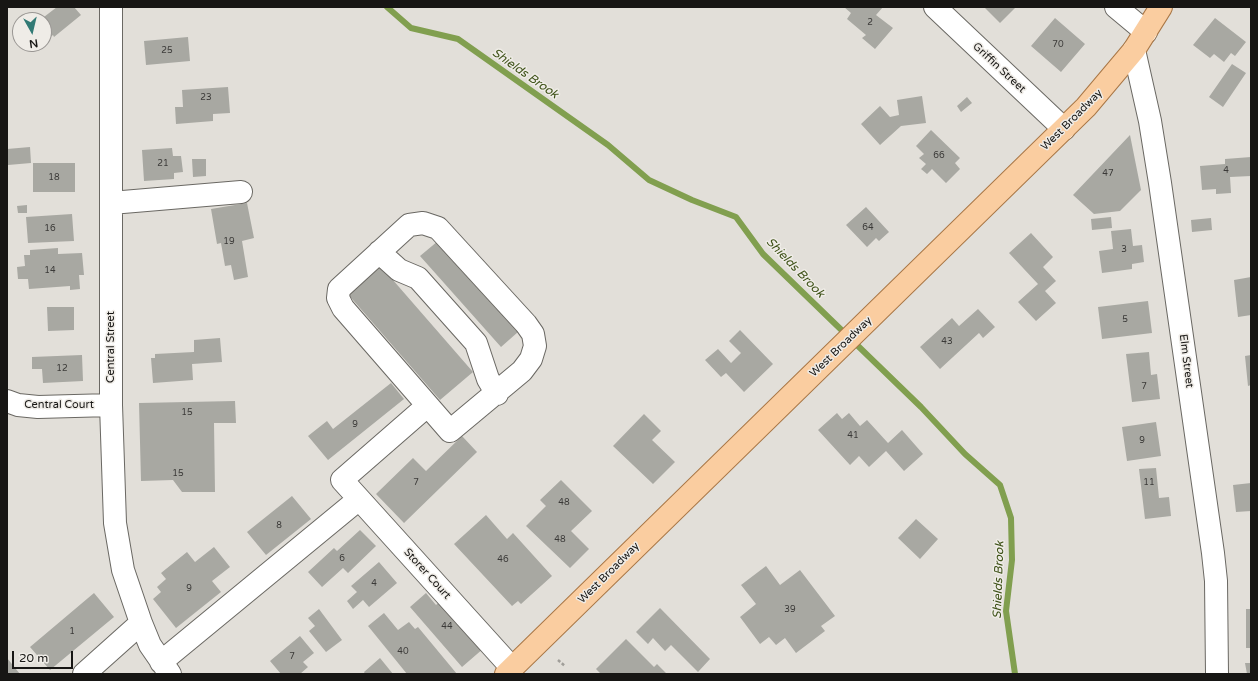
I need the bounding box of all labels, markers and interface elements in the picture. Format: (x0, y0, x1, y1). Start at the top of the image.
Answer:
north arrow (12, 12, 52, 52)
house number: 2 (867, 18, 873, 28)
text: N (28, 36, 39, 50)
street label: Griffin Street (970, 40, 1028, 96)
house number: 70 (1052, 40, 1064, 50)
house number: 25 (161, 46, 173, 56)
water label: Shields Brook (489, 46, 561, 102)
street label: West Broadway (1039, 87, 1105, 153)
house number: 23 (200, 93, 212, 103)
house number: 66 (933, 151, 945, 161)
house number: 21 (157, 159, 169, 169)
house number: 4 (1223, 166, 1229, 176)
house number: 47 (1102, 169, 1114, 179)
house number: 18 (48, 173, 60, 183)
house number: 64 (862, 223, 874, 233)
house number: 16 (44, 224, 56, 234)
water label: Shields Brook (763, 235, 827, 301)
house number: 19 (223, 237, 235, 247)
house number: 3 (1121, 245, 1127, 255)
house number: 14 (44, 266, 56, 276)
street label: Central Street (104, 311, 118, 383)
street label: West Broadway (807, 314, 875, 380)
house number: 5 (1122, 315, 1128, 325)
street label: Elm Street (1176, 333, 1196, 389)
house number: 43 (941, 337, 953, 347)
house number: 12 (56, 364, 68, 374)
house number: 7 (1141, 382, 1147, 392)
street label: Central Court (24, 398, 94, 412)
house number: 15 (181, 408, 193, 418)
house number: 9 (352, 420, 358, 430)
house number: 41 (847, 431, 859, 441)
house number: 9 (1139, 436, 1145, 446)
house number: 15 (172, 469, 184, 479)
house number: 7 (413, 478, 419, 488)
house number: 11 (1143, 478, 1155, 488)
house number: 48 (558, 498, 570, 508)
house number: 8 (276, 521, 282, 531)
house number: 48 (554, 535, 566, 545)
street label: West Broadway (576, 540, 642, 606)
water label: Shields Brook (990, 541, 1008, 619)
street label: Storer Court (401, 546, 453, 602)
house number: 6 (339, 554, 345, 564)
house number: 46 (497, 555, 509, 565)
house number: 4 (371, 579, 377, 589)
house number: 9 (186, 584, 192, 594)
house number: 39 (784, 605, 796, 615)
house number: 44 (441, 622, 453, 632)
house number: 1 (69, 627, 75, 637)
scale bar (14, 643, 75, 669)
house number: 40 (397, 647, 409, 657)
text: 20 m (19, 651, 48, 665)
house number: 7 (289, 652, 295, 662)

